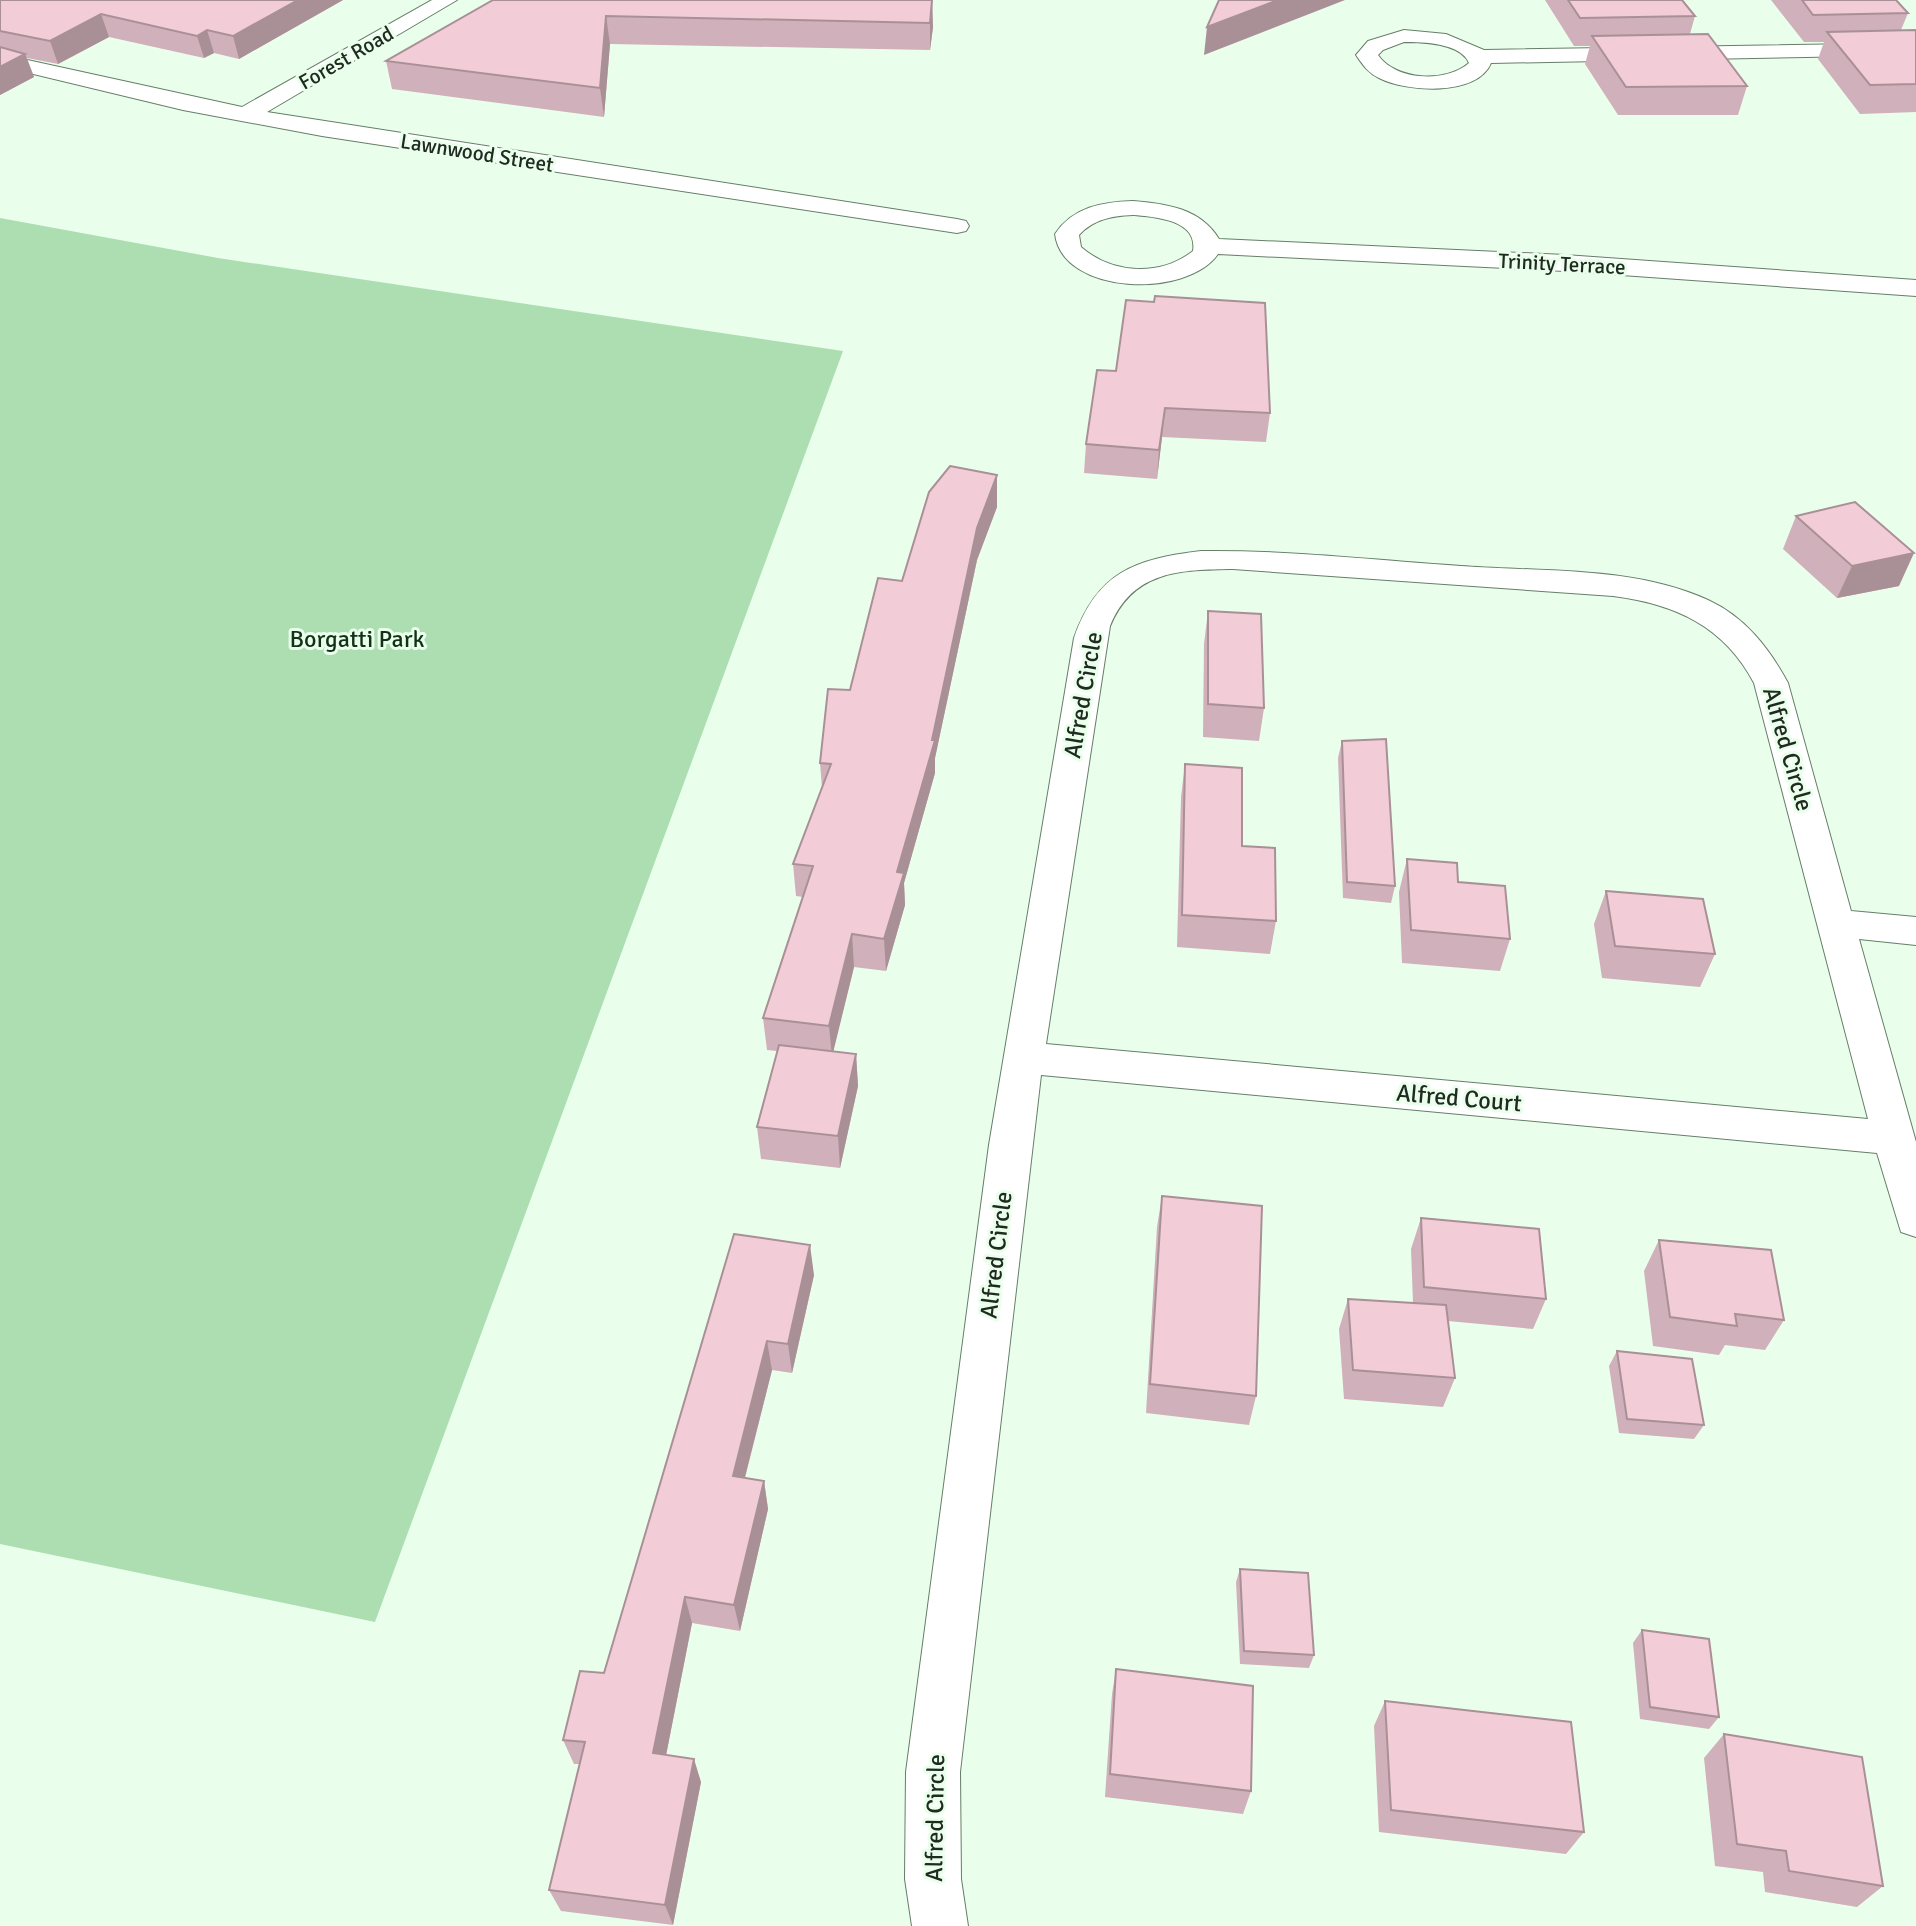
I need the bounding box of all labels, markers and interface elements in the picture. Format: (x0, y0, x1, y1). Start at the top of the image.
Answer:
street label: Forest Road (294, 20, 398, 96)
street label: Lawnwood Street (399, 128, 555, 178)
street label: Trinity Terrace (1498, 248, 1626, 280)
park label: Borgatti Park (289, 624, 425, 654)
street label: Alfred Circle (1057, 630, 1109, 760)
street label: Alfred Circle (1756, 684, 1820, 814)
street label: Alfred Court (1395, 1078, 1523, 1118)
street label: Alfred Circle (973, 1190, 1019, 1320)
street label: Alfred Circle (919, 1754, 951, 1882)

